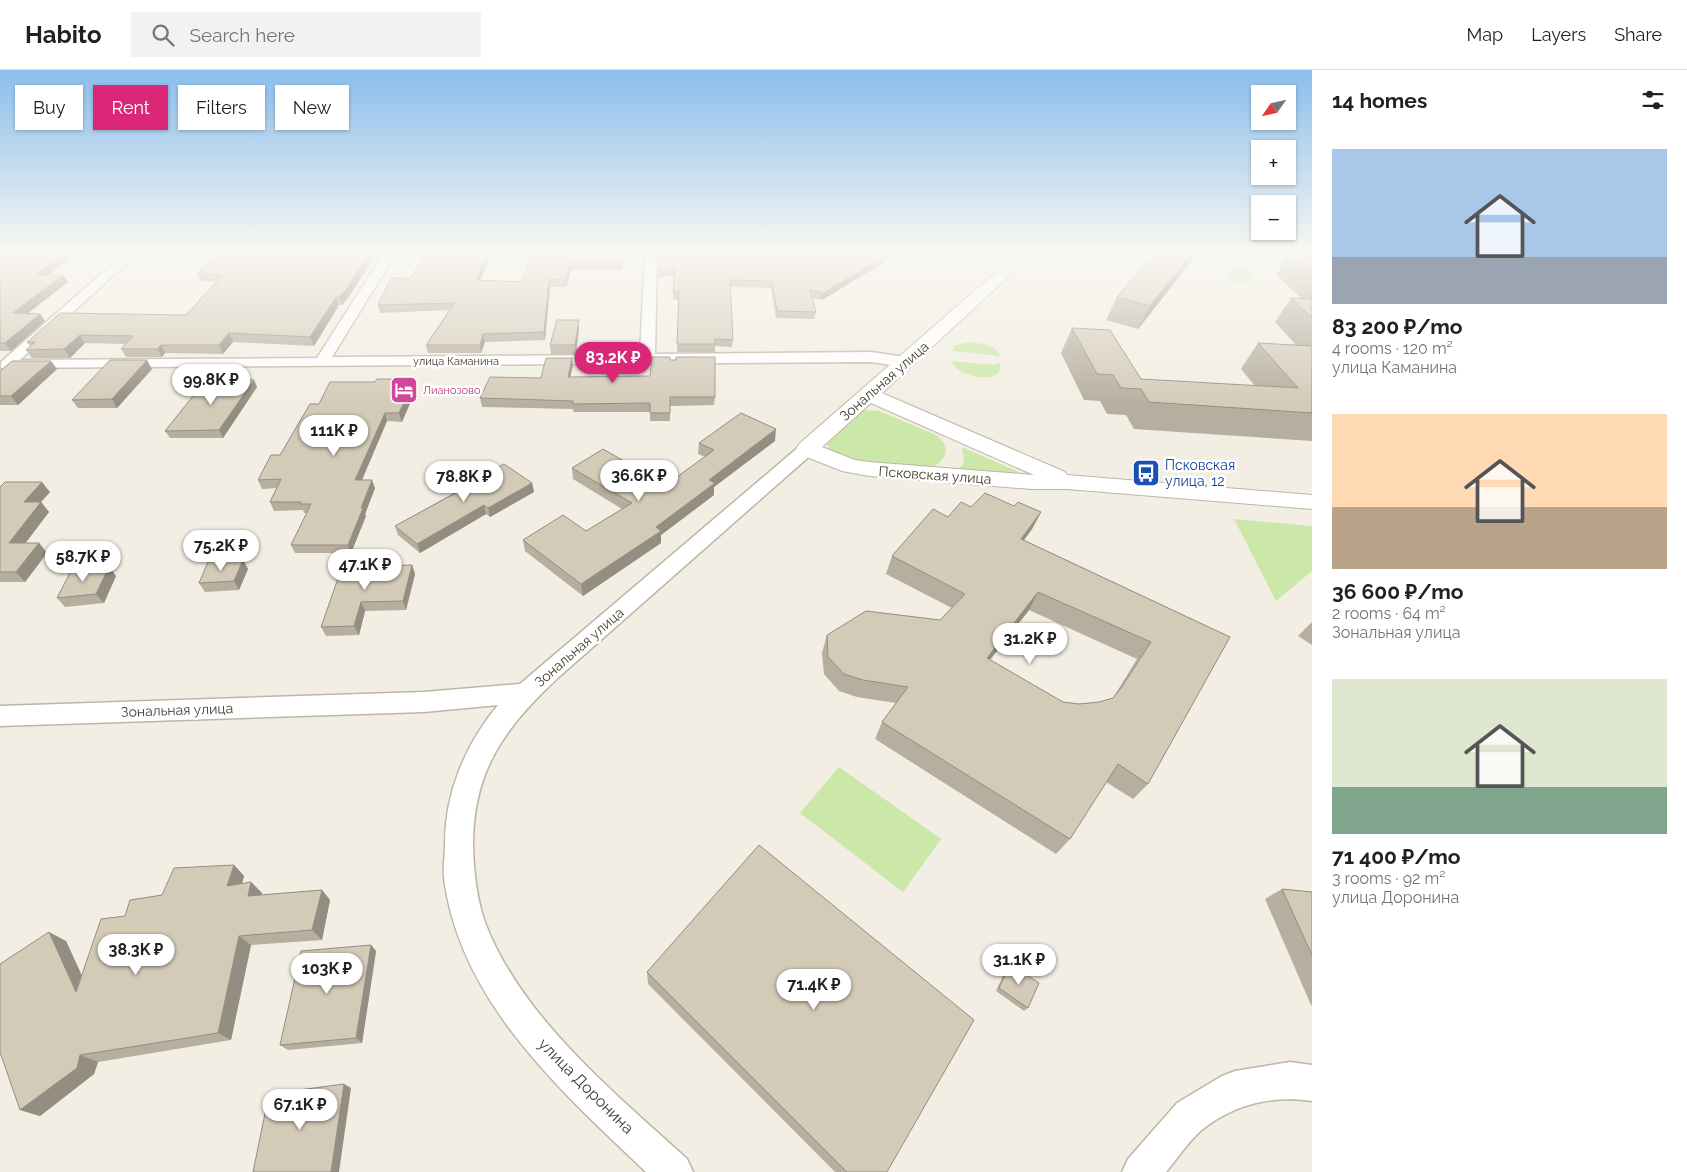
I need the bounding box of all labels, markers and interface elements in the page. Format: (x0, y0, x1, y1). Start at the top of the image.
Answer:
search box (131, 12, 481, 57)
text: Habito (25, 20, 101, 49)
icon: search (149, 21, 177, 49)
text: Search here (189, 24, 295, 46)
text: Map (1467, 24, 1503, 45)
text: Layers (1531, 24, 1586, 45)
text: Share (1614, 24, 1662, 45)
chip: Buy (15, 85, 83, 130)
chip: Rent (93, 85, 168, 130)
chip: Filters (178, 85, 265, 130)
chip: New (275, 85, 349, 130)
north arrow (1251, 85, 1296, 130)
map controls (1251, 85, 1296, 240)
icon: filters (1639, 86, 1667, 114)
text: 14 homes (1332, 88, 1427, 113)
button: + (1251, 140, 1296, 185)
icon: home (1455, 181, 1545, 271)
button: − (1251, 195, 1296, 240)
text: 83 200 ₽/mo (1332, 314, 1463, 339)
street label: Зональная улица (836, 338, 932, 424)
text: 4 rooms · 120 m² (1332, 339, 1453, 358)
pin: 83.2K ₽ (567, 342, 659, 384)
text: 83.2K ₽ (586, 348, 640, 367)
street label: улица Каманина (413, 355, 499, 368)
text: улица Каманина (1332, 358, 1457, 377)
pin: 99.8K ₽ (165, 364, 257, 406)
text: 99.8K ₽ (183, 370, 239, 389)
hotel icon: Лианозово (389, 375, 419, 405)
place label: Лианозово (423, 384, 481, 397)
pin: 111K ₽ (293, 414, 375, 457)
text: 111K ₽ (310, 421, 358, 440)
icon: home (1455, 446, 1545, 536)
place label: Псковская улица, 12 (1165, 457, 1235, 489)
bus stop icon: Псковская улица, 12 (1131, 458, 1161, 488)
pin: 78.8K ₽ (418, 460, 510, 503)
pin: 36.6K ₽ (593, 460, 685, 502)
street label: Псковская улица (878, 463, 992, 487)
text: 36.6K ₽ (611, 466, 667, 485)
text: 78.8K ₽ (436, 467, 492, 486)
pin: 75.2K ₽ (175, 530, 267, 572)
text: 75.2K ₽ (194, 536, 248, 555)
pin: 58.7K ₽ (37, 540, 129, 583)
text: 58.7K ₽ (56, 547, 110, 566)
pin: 47.1K ₽ (319, 548, 411, 591)
text: 47.1K ₽ (339, 555, 391, 574)
text: 36 600 ₽/mo (1332, 579, 1464, 604)
street label: Зональная улица (531, 604, 627, 690)
text: 2 rooms · 64 m² (1332, 604, 1446, 623)
pin: 31.2K ₽ (984, 622, 1076, 665)
text: Зональная улица (1332, 623, 1460, 642)
text: 31.2K ₽ (1003, 629, 1057, 648)
street label: Зональная улица (121, 700, 233, 720)
icon: home (1455, 711, 1545, 801)
text: 71 400 ₽/mo (1332, 844, 1460, 869)
text: 3 rooms · 92 m² (1332, 869, 1445, 888)
text: улица Доронина (1332, 888, 1459, 907)
pin: 38.3K ₽ (90, 934, 182, 976)
text: 38.3K ₽ (109, 940, 163, 959)
pin: 31.1K ₽ (973, 944, 1065, 986)
text: 31.1K ₽ (993, 950, 1045, 969)
pin: 103K ₽ (286, 952, 368, 995)
text: 103K ₽ (302, 959, 352, 978)
pin: 71.4K ₽ (768, 968, 860, 1011)
text: 71.4K ₽ (787, 975, 841, 994)
street label: улица Доронина (534, 1034, 638, 1138)
pin: 67.1K ₽ (254, 1088, 346, 1131)
text: 67.1K ₽ (274, 1095, 326, 1114)

